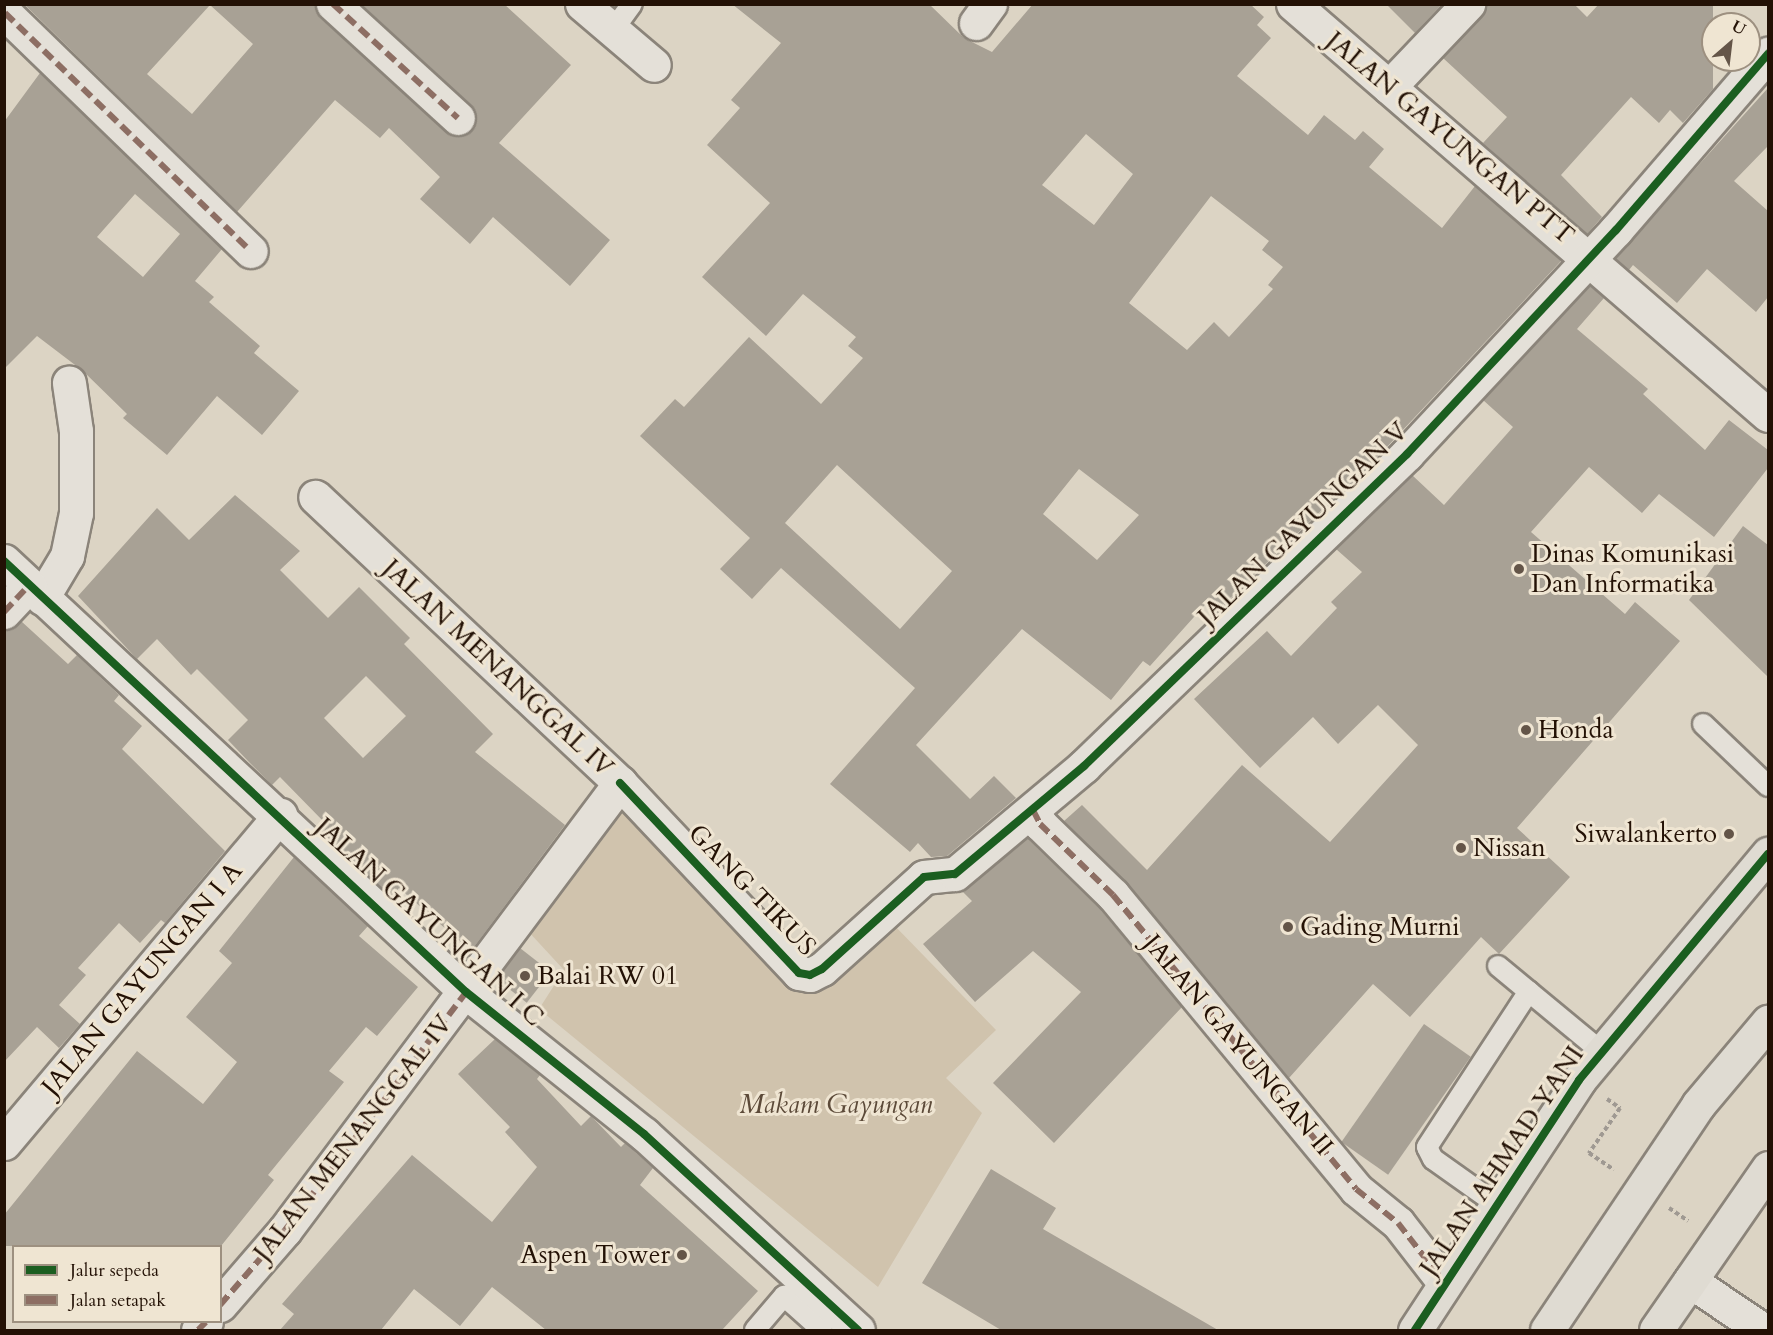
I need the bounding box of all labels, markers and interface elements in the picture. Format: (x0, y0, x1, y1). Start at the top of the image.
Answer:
north arrow (1701, 12, 1761, 72)
text: U (1728, 15, 1749, 41)
street label: JALAN GAYUNGAN PTT (1320, 25, 1580, 251)
street label: JALAN GAYUNGAN V (1191, 416, 1415, 632)
place label: Dinas Komunikasi Dan Informatika (1531, 538, 1734, 600)
street label: JALAN MENANGGAL IV (376, 553, 620, 783)
marker: Dinas Komunikasi Dan Informatika (1512, 562, 1526, 576)
place label: Honda (1538, 714, 1614, 746)
marker: Honda (1519, 723, 1533, 737)
street label: JALAN GAYUNGAN I C (308, 811, 550, 1033)
street label: GANG TIKUS (682, 818, 822, 962)
place label: Siwalankerto (1574, 818, 1717, 850)
marker: Siwalankerto (1722, 827, 1736, 841)
place label: Nissan (1473, 832, 1546, 864)
marker: Nissan (1454, 841, 1468, 855)
street label: JALAN GAYUNGAN I A (35, 856, 249, 1102)
place label: Gading Murni (1300, 911, 1460, 943)
marker: Gading Murni (1281, 920, 1295, 934)
street label: JALAN GAYUNGAN II (1137, 928, 1339, 1162)
place label: Balai RW 01 (537, 960, 678, 992)
marker: Balai RW 01 (518, 969, 532, 983)
street label: JALAN MENANGGAL IV (247, 1008, 459, 1268)
street label: JALAN AHMAD YANI (1413, 1040, 1591, 1282)
park label: Makam Gayungan (740, 1089, 932, 1121)
place label: Aspen Tower (520, 1239, 670, 1271)
legend (12, 1245, 222, 1323)
marker: Aspen Tower (675, 1248, 689, 1262)
text: Jalur sepeda (70, 1258, 159, 1283)
text: Jalan setapak (70, 1288, 166, 1313)

